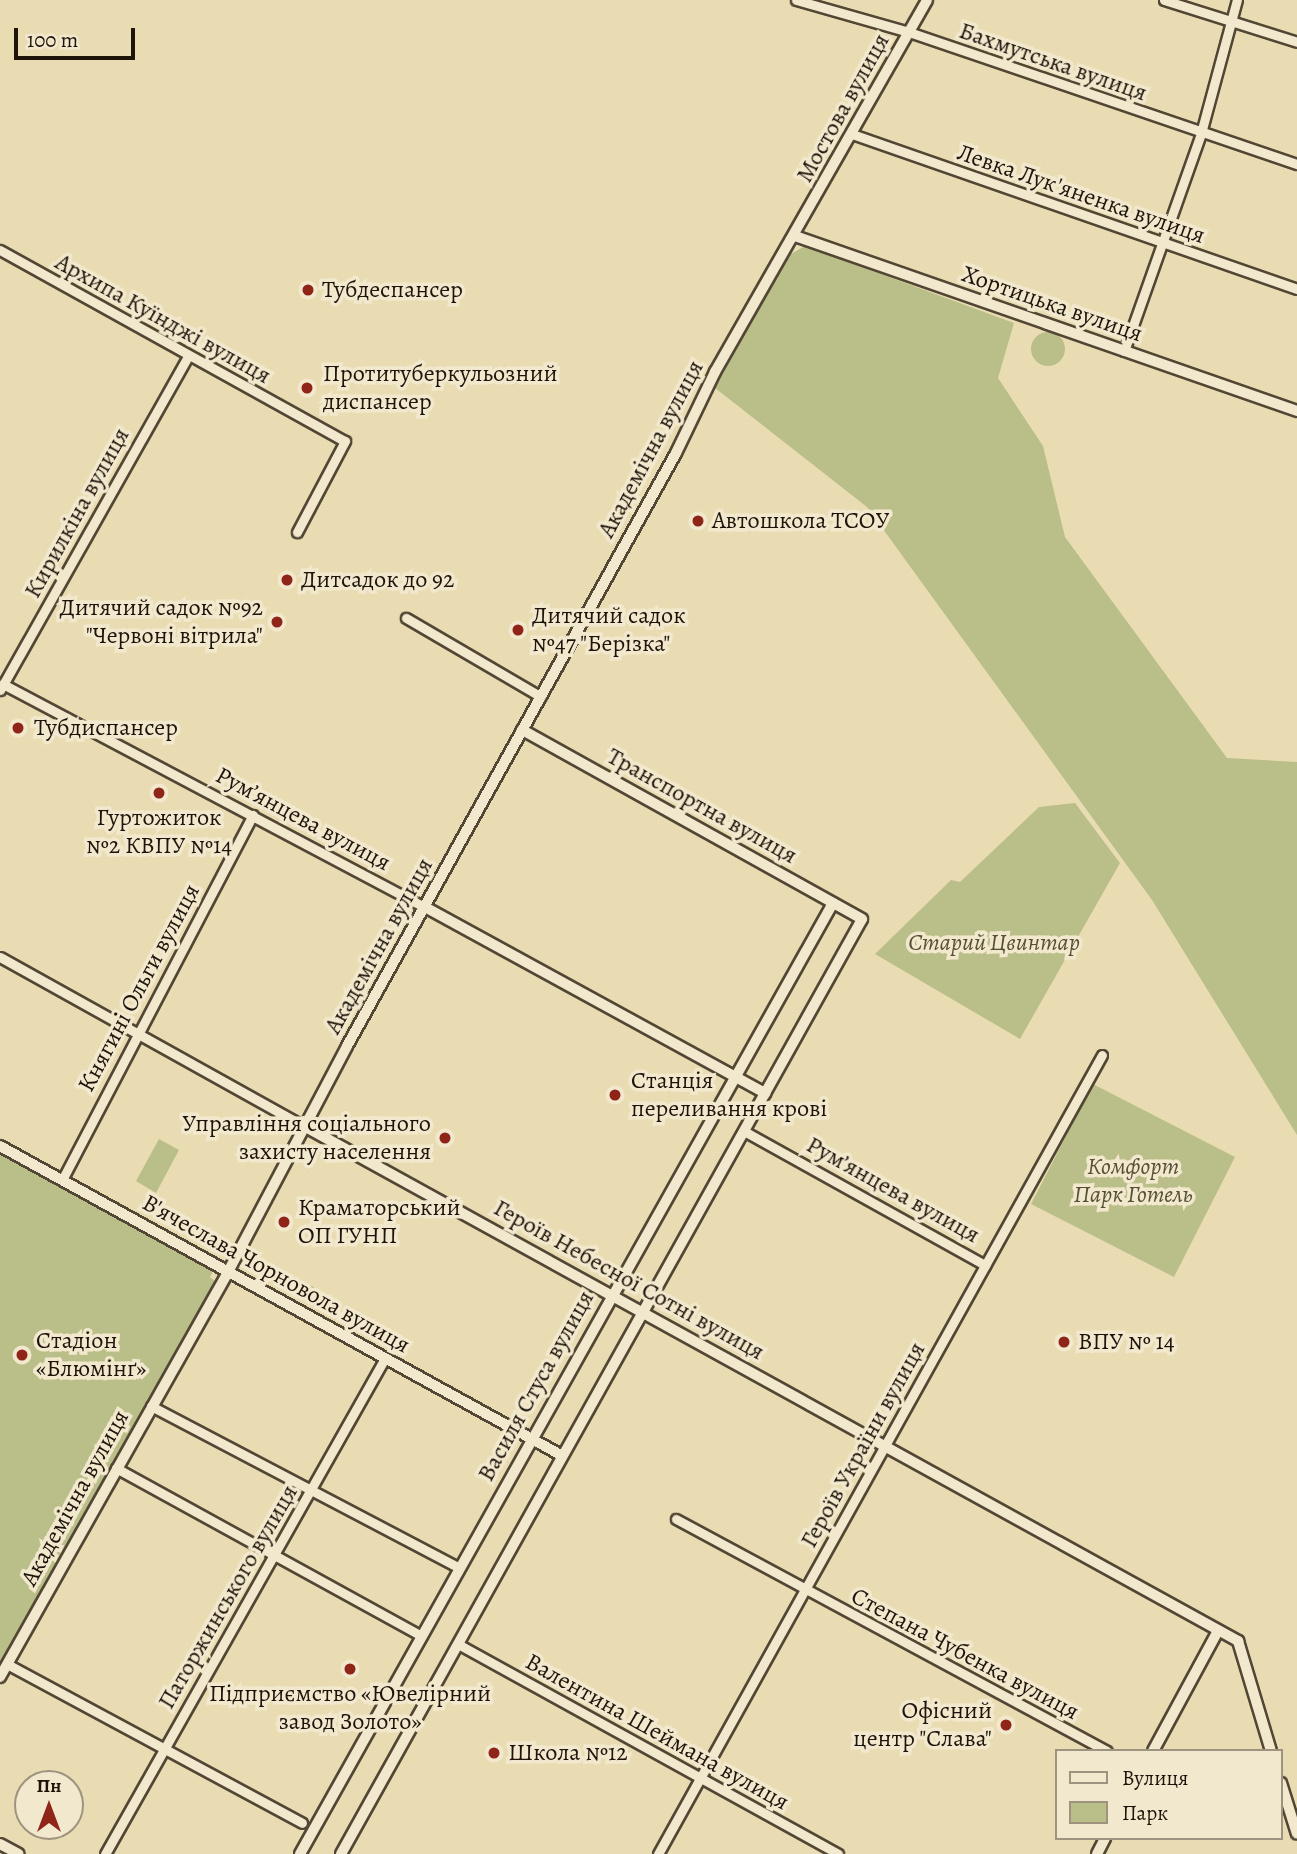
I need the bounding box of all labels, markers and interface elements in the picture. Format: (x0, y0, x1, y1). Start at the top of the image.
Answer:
scale bar (18, 14, 138, 58)
street label: Бахмутська вулиця (955, 16, 1151, 108)
text: 100 m (27, 26, 78, 54)
street label: Мостова вулиця (790, 29, 896, 187)
street label: Левка Лук'яненка вулиця (953, 138, 1209, 250)
street label: Архипа Куїнджі вулиця (50, 248, 276, 390)
street label: Хортицька вулиця (958, 260, 1146, 348)
place label: Тубдеспансер (322, 276, 463, 304)
marker: Тубдеспансер (300, 282, 316, 298)
street label: Академічна вулиця (592, 355, 710, 543)
place label: Протитуберкульозний диспансер (323, 360, 558, 416)
marker: Протитуберкульозний диспансер (297, 378, 317, 398)
street label: Кирилкіна вулиця (18, 423, 136, 603)
place label: Автошкола ТСОУ (712, 507, 889, 535)
marker: Автошкола ТСОУ (690, 513, 706, 529)
place label: Дитсадок до 92 (301, 566, 454, 594)
marker: Дитсадок до 92 (279, 572, 295, 588)
place label: Дитячий садок №92 "Червонi вiтрила" (59, 594, 263, 650)
place label: Дитячий садок №47 "Берізка" (532, 602, 686, 658)
marker: Дитячий садок №92 "Червонi вiтрила" (269, 614, 285, 630)
marker: Дитячий садок №47 "Берізка" (510, 622, 526, 638)
place label: Тубдиспансер (34, 714, 178, 742)
marker: Тубдиспансер (8, 718, 28, 738)
street label: Транспортна вулиця (602, 742, 802, 870)
street label: Рум’янцева вулиця (211, 761, 395, 877)
marker: Гуртожиток №2 КВПУ №14 (151, 785, 167, 801)
place label: Гуртожиток №2 КВПУ №14 (86, 804, 232, 860)
street label: Академічна вулиця (319, 853, 439, 1039)
street label: Княгині Ольги вулиця (72, 879, 206, 1097)
park label: Старий Цвинтар (908, 929, 1080, 957)
place label: Станція переливання крові (631, 1067, 827, 1123)
marker: Станція переливання крові (605, 1085, 625, 1105)
place label: Управління соціального захисту населення (182, 1110, 431, 1166)
marker: Управління соціального захисту населення (437, 1130, 453, 1146)
street label: Рум’янцева вулиця (801, 1130, 985, 1250)
park label: Комфорт Парк Готель (1074, 1153, 1192, 1209)
street label: В'ячеслава Чорновола вулиця (137, 1188, 415, 1360)
street label: Героїв Небесної Сотні вулиця (489, 1193, 769, 1367)
place label: Краматорський ОП ГУНП (298, 1194, 461, 1250)
marker: Краматорський ОП ГУНП (276, 1214, 292, 1230)
street label: Василя Стуса вулиця (472, 1286, 600, 1486)
place label: Стадіон «Блюмінґ» (36, 1327, 146, 1383)
place label: ВПУ № 14 (1078, 1328, 1175, 1356)
marker: ВПУ № 14 (1056, 1334, 1072, 1350)
street label: Героїв України вулиця (795, 1337, 931, 1553)
marker: Стадіон «Блюмінґ» (14, 1347, 30, 1363)
street label: Академічна вулиця (15, 1405, 135, 1591)
street label: Паторжинського вулиця (152, 1480, 304, 1714)
street label: Степана Чубенка вулиця (846, 1582, 1084, 1726)
street label: Валентина Шеймана вулиця (520, 1647, 794, 1817)
marker: Підприємство «Ювелірний завод Золото» (342, 1661, 358, 1677)
place label: Підприємство «Ювелірний завод Золото» (209, 1680, 491, 1736)
place label: Офісний центр "Слава" (853, 1697, 992, 1753)
marker: Офісний центр "Слава" (998, 1717, 1014, 1733)
place label: Школа №12 (508, 1739, 628, 1767)
marker: Школа №12 (486, 1745, 502, 1761)
legend (1056, 1749, 1283, 1840)
text: Вулиця (1122, 1764, 1188, 1792)
north arrow (14, 1770, 84, 1840)
text: Пн (37, 1773, 61, 1799)
text: Парк (1122, 1799, 1168, 1827)

